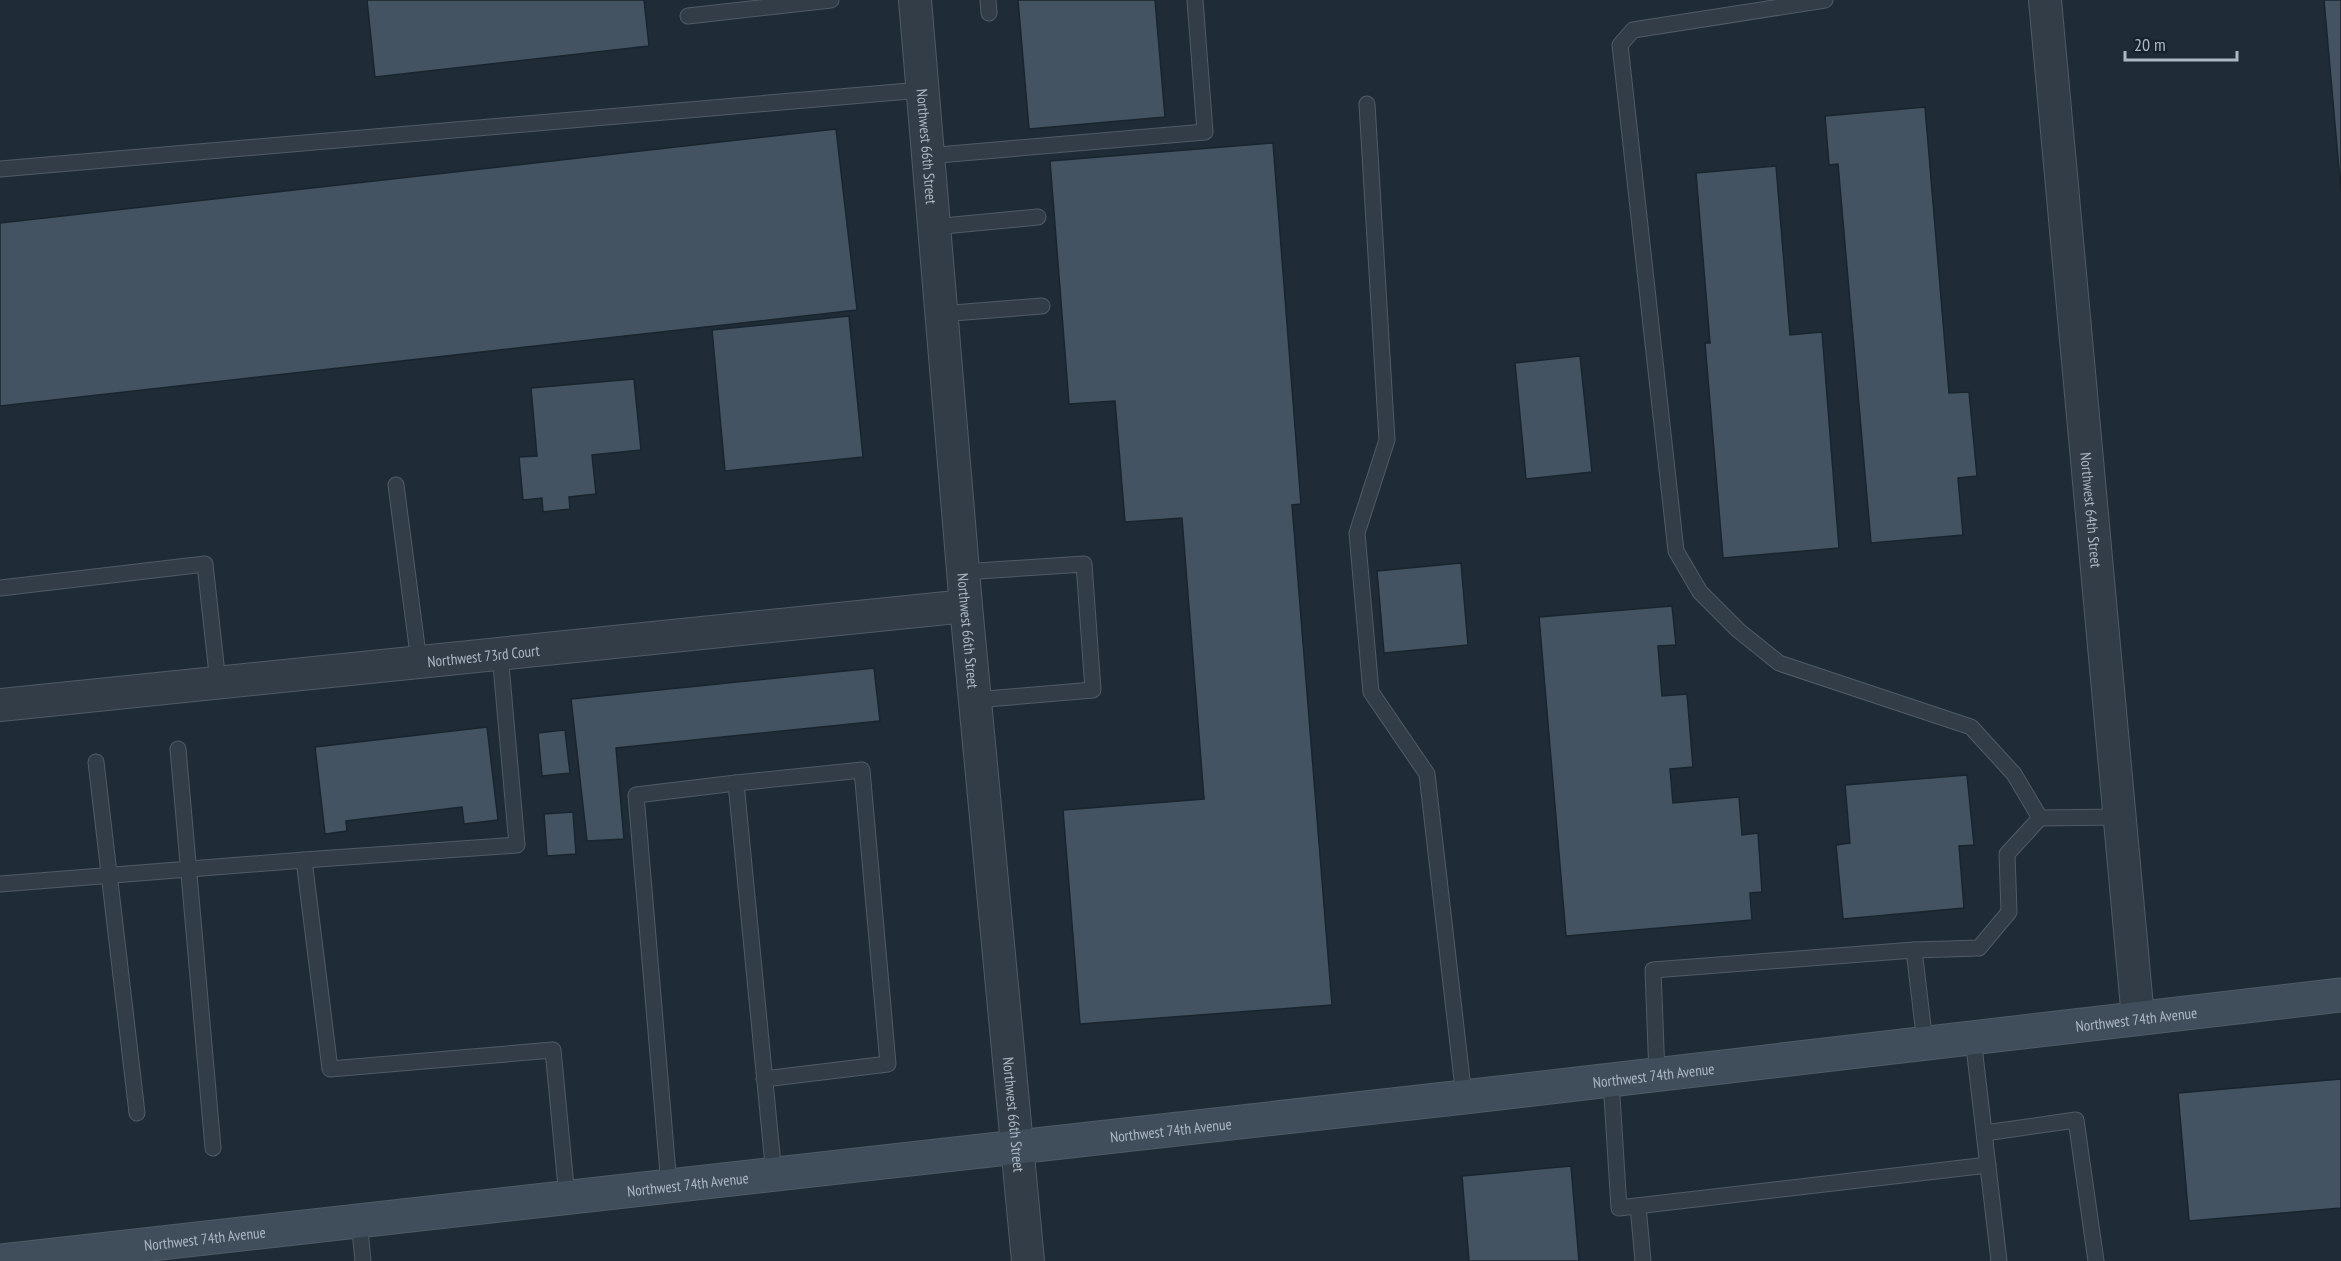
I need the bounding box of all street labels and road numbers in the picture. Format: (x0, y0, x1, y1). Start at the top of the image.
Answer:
street label: Northwest 66th Street (913, 88, 942, 205)
street label: Northwest 64th Street (2077, 451, 2106, 568)
street label: Northwest 66th Street (954, 572, 983, 689)
street label: Northwest 73rd Court (427, 640, 540, 671)
street label: Northwest 74th Avenue (2075, 1002, 2198, 1035)
street label: Northwest 66th Street (999, 1056, 1029, 1173)
street label: Northwest 74th Avenue (1592, 1058, 1715, 1091)
street label: Northwest 74th Avenue (1109, 1114, 1232, 1146)
street label: Northwest 74th Avenue (626, 1168, 749, 1200)
street label: Northwest 74th Avenue (143, 1222, 266, 1254)

